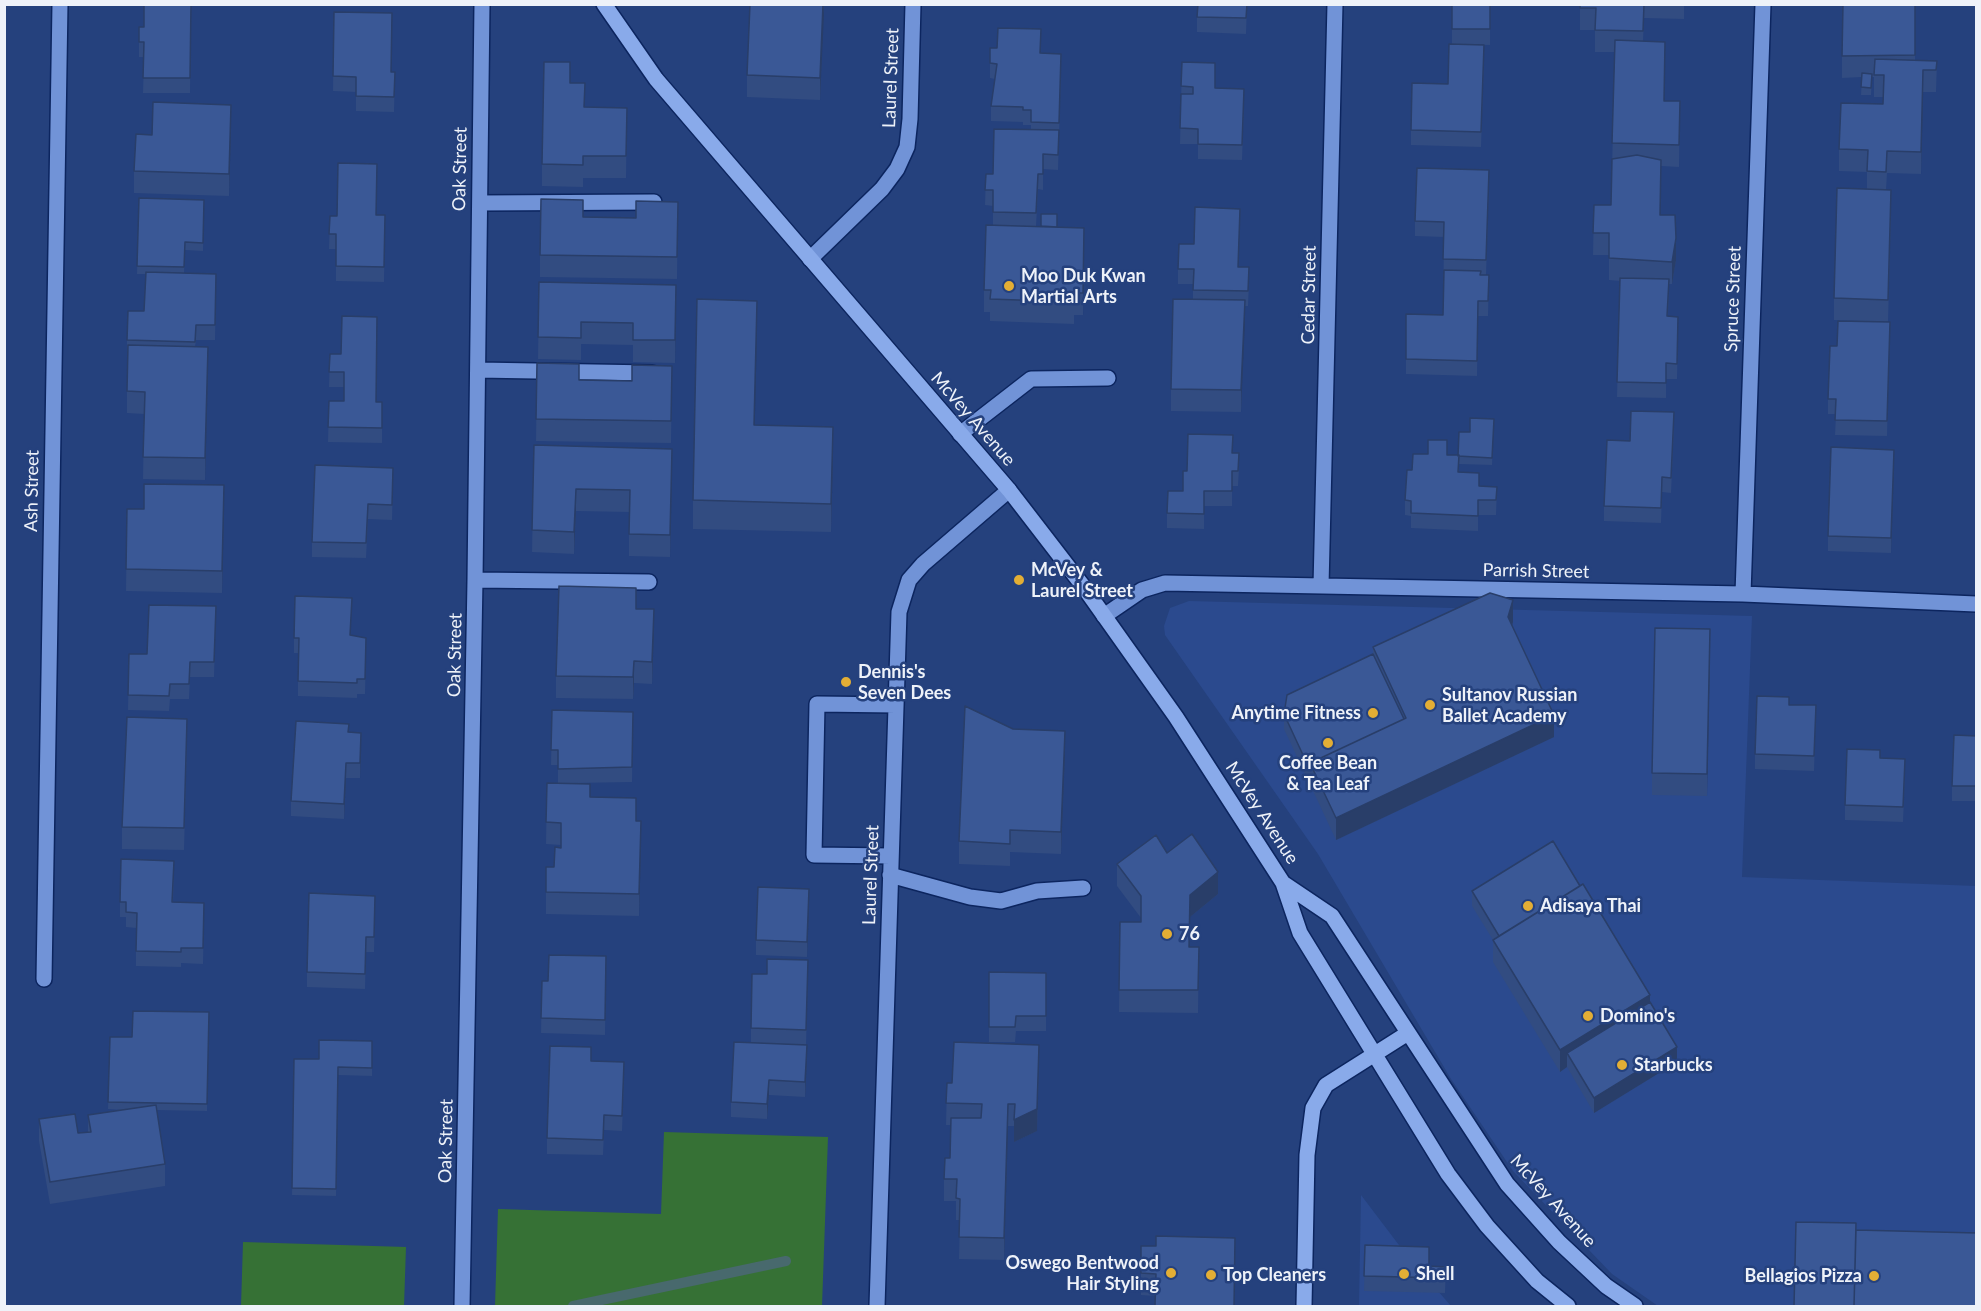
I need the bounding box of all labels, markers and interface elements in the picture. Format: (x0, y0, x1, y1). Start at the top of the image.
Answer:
street label: Laurel Street (878, 28, 904, 128)
street label: Oak Street (448, 127, 472, 211)
street label: Cedar Street (1297, 245, 1321, 345)
street label: Spruce Street (1720, 246, 1746, 352)
place label: Moo Duk Kwan Martial Arts (1021, 265, 1146, 308)
marker: Moo Duk Kwan Martial Arts (1002, 279, 1016, 293)
street label: McVey Avenue (926, 368, 1020, 470)
street label: Ash Street (20, 450, 44, 532)
place label: McVey & Laurel Street (1031, 559, 1133, 602)
street label: Parrish Street (1482, 559, 1590, 583)
marker: McVey & Laurel Street (1012, 573, 1026, 587)
street label: Oak Street (443, 613, 467, 697)
place label: Dennis's Seven Dees (858, 661, 951, 704)
marker: Dennis's Seven Dees (839, 675, 853, 689)
place label: Sultanov Russian Ballet Academy (1442, 684, 1577, 726)
marker: Sultanov Russian Ballet Academy (1423, 698, 1437, 712)
place label: Anytime Fitness (1231, 702, 1361, 724)
marker: Anytime Fitness (1366, 706, 1380, 720)
marker: Coffee Bean & Tea Leaf (1321, 736, 1335, 750)
place label: Coffee Bean & Tea Leaf (1279, 752, 1377, 795)
street label: McVey Avenue (1221, 758, 1303, 868)
street label: Laurel Street (858, 825, 884, 925)
place label: Adisaya Thai (1540, 895, 1641, 917)
marker: Adisaya Thai (1521, 899, 1535, 913)
place label: 76 (1179, 923, 1200, 945)
marker: 76 (1160, 927, 1174, 941)
place label: Domino's (1600, 1005, 1675, 1027)
marker: Domino's (1581, 1009, 1595, 1023)
place label: Starbucks (1634, 1054, 1713, 1076)
marker: Starbucks (1615, 1058, 1629, 1072)
street label: Oak Street (434, 1099, 458, 1183)
street label: McVey Avenue (1506, 1150, 1600, 1252)
place label: Oswego Bentwood Hair Styling (1005, 1252, 1159, 1294)
place label: Shell (1416, 1263, 1454, 1285)
place label: Top Cleaners (1223, 1264, 1326, 1286)
place label: Bellagios Pizza (1745, 1265, 1862, 1287)
marker: Oswego Bentwood Hair Styling (1164, 1266, 1178, 1280)
marker: Shell (1397, 1267, 1411, 1281)
marker: Top Cleaners (1204, 1268, 1218, 1282)
marker: Bellagios Pizza (1867, 1269, 1881, 1283)

